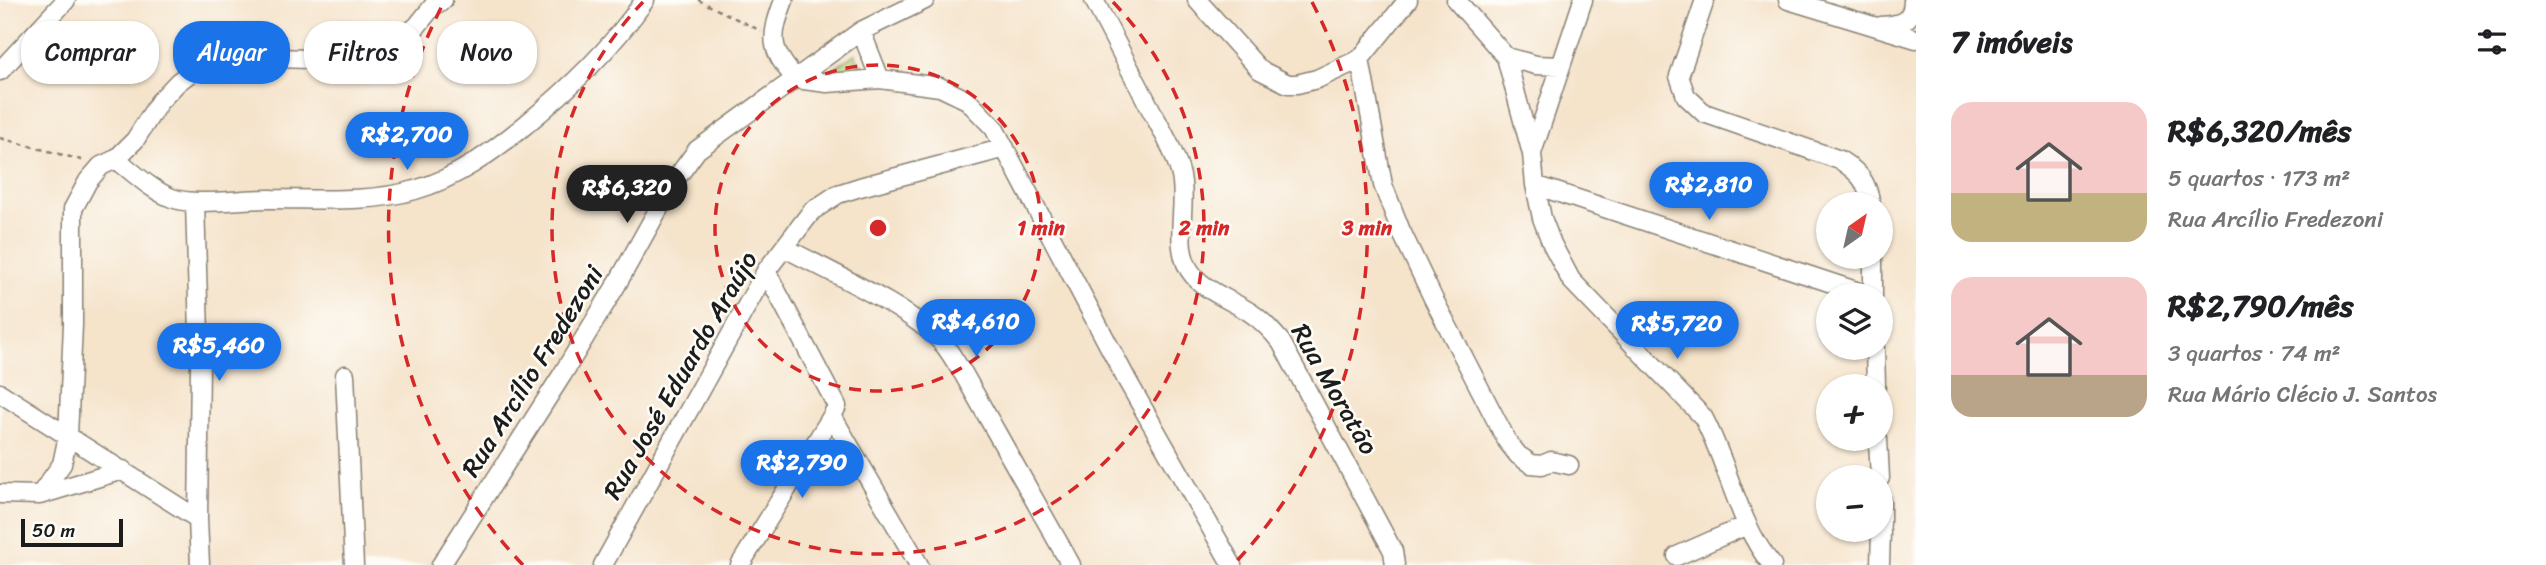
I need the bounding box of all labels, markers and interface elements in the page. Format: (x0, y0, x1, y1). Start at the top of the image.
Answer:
text: 7 imóveis (1951, 15, 2072, 69)
chip: Comprar (21, 21, 159, 84)
chip: Alugar (173, 21, 290, 84)
chip: Filtros (304, 21, 423, 84)
chip: Novo (437, 21, 537, 84)
icon: filters (2473, 23, 2511, 61)
text: R$6,320/mês (2168, 104, 2351, 158)
pin: R$2,700 (342, 113, 472, 172)
text: R$2,700 (361, 114, 453, 155)
icon: home (2007, 130, 2091, 214)
text: 5 quartos · 173 m² (2168, 158, 2350, 199)
pin: R$2,810 (1644, 162, 1774, 222)
text: R$2,810 (1665, 164, 1753, 205)
pin: R$6,320 (562, 166, 692, 225)
text: R$6,320 (582, 167, 672, 208)
north arrow (1816, 192, 1894, 270)
map controls (1816, 192, 1893, 542)
text: Rua Arcílio Fredezoni (2168, 199, 2383, 240)
text: 1 min (1017, 209, 1066, 247)
text: 2 min (1178, 209, 1230, 247)
text: 3 min (1341, 209, 1393, 247)
centre of rings (866, 216, 890, 240)
street label: Rua José Eduardo Araújo (590, 242, 770, 508)
street label: Rua Arcílio Fredezoni (448, 255, 616, 486)
text: R$2,790/mês (2168, 279, 2353, 333)
button: layers (1816, 283, 1893, 360)
pin: R$4,610 (911, 300, 1041, 359)
text: R$4,610 (932, 301, 1020, 342)
pin: R$5,720 (1612, 302, 1742, 361)
text: R$5,720 (1632, 303, 1722, 344)
icon: home (2007, 305, 2091, 389)
street label: Rua Moratão (1279, 314, 1391, 464)
pin: R$5,460 (154, 324, 284, 383)
text: R$5,460 (173, 325, 265, 366)
text: 3 quartos · 74 m² (2168, 333, 2341, 374)
button: + (1816, 374, 1893, 451)
text: Rua Mário Clécio J. Santos (2168, 374, 2437, 415)
pin: R$2,790 (737, 440, 867, 500)
text: R$2,790 (757, 442, 847, 483)
button: − (1816, 465, 1893, 542)
text: 50 m (32, 514, 75, 547)
scale bar (21, 516, 122, 548)

